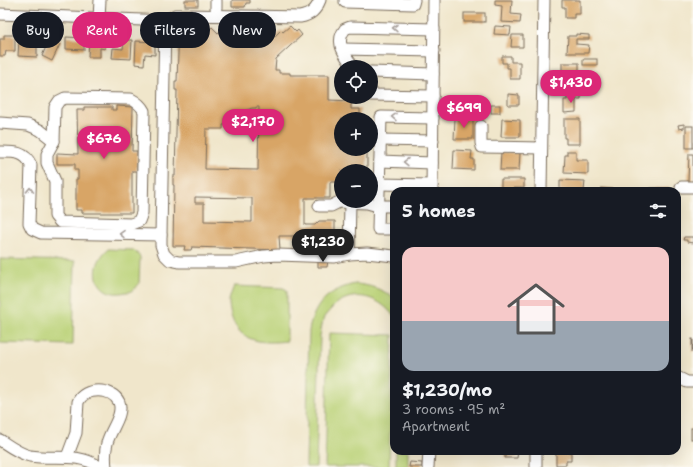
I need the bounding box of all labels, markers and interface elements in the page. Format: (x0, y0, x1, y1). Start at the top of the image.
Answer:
chip: Buy (12, 12, 64, 48)
chip: Rent (72, 12, 132, 48)
chip: Filters (140, 12, 210, 48)
chip: New (218, 12, 276, 48)
one-way arrow (392, 24, 398, 32)
map controls (334, 60, 378, 208)
button: locate (334, 60, 378, 104)
pin: $1,430 (538, 70, 604, 104)
text: $1,430 (549, 74, 593, 91)
pin: $699 (440, 95, 488, 129)
text: $699 (446, 99, 482, 116)
pin: $2,170 (220, 109, 286, 143)
button: + (334, 112, 378, 156)
text: $2,170 (231, 113, 275, 130)
one-way arrow (391, 113, 397, 121)
pin: $676 (80, 126, 128, 160)
text: $676 (86, 130, 122, 147)
one-way arrow (403, 158, 409, 166)
button: − (334, 164, 378, 208)
one-way arrow (26, 187, 35, 193)
text: 5 homes (402, 200, 475, 222)
icon: filters (647, 200, 669, 222)
pin: $1,230 (290, 229, 356, 263)
one-way arrow (119, 230, 125, 238)
text: $1,230 (301, 233, 345, 250)
icon: home (500, 273, 572, 345)
text: $1,230/mo (402, 379, 492, 401)
text: 3 rooms · 95 m² (402, 401, 505, 418)
text: Apartment (402, 418, 470, 435)

